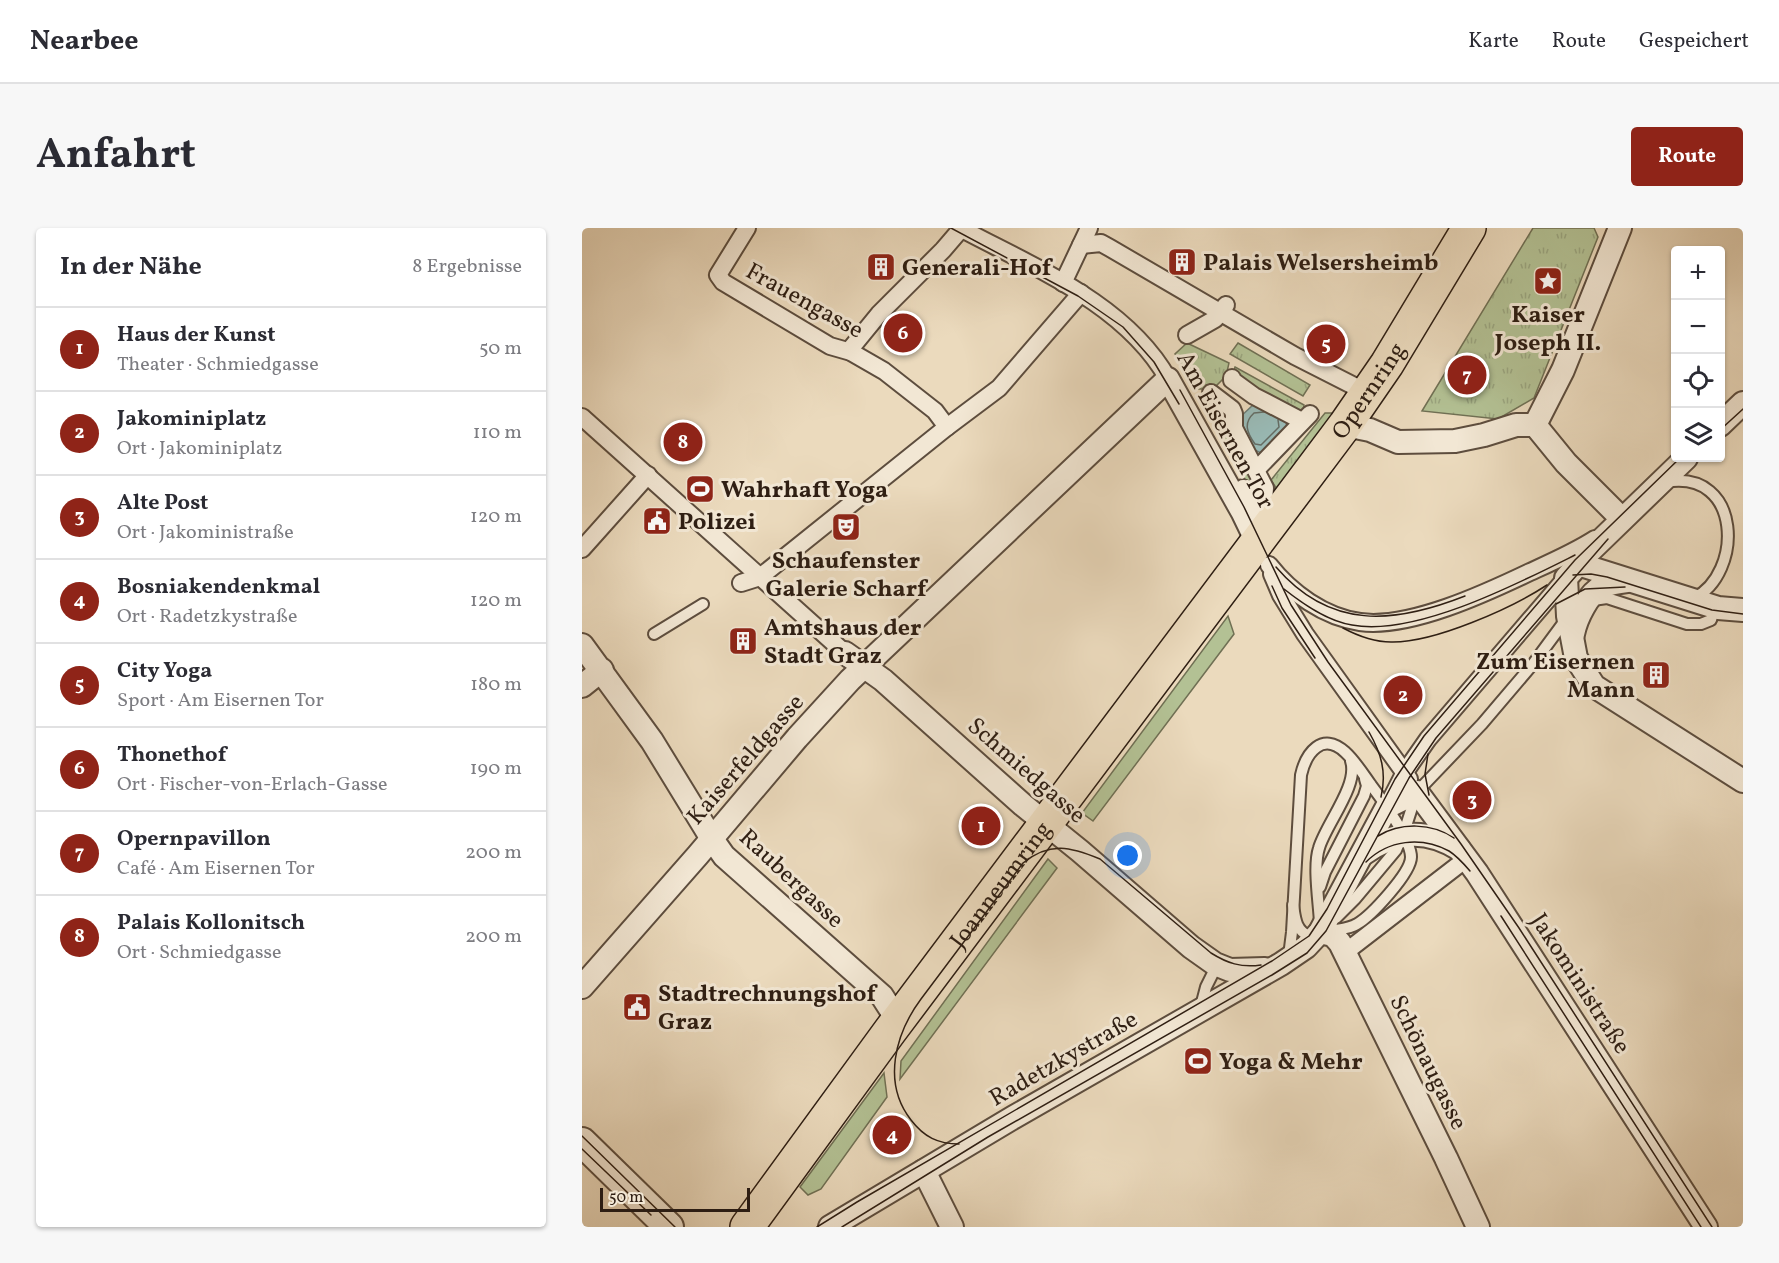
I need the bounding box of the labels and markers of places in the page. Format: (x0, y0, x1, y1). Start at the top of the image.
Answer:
building icon: Palais Welsersheimb (1166, 246, 1198, 278)
place label: Palais Welsersheimb (1203, 247, 1438, 281)
building icon: Generali-Hof (865, 251, 897, 283)
place label: Generali-Hof (902, 252, 1054, 286)
place icon: Kaiser Joseph II. (1532, 265, 1564, 297)
place label: Kaiser Joseph II. (1494, 299, 1601, 361)
pin: 6 (884, 310, 922, 356)
pin: 5 (1306, 322, 1346, 366)
pin: 7 (1448, 352, 1486, 398)
pin: 8 (664, 420, 702, 464)
sports icon: Wahrhaft Yoga (684, 473, 716, 505)
place label: Wahrhaft Yoga (721, 474, 888, 508)
public building icon: Polizei (641, 505, 673, 537)
place label: Polizei (678, 506, 756, 540)
theatre icon: Schaufenster Galerie Scharf (830, 511, 862, 543)
place label: Schaufenster Galerie Scharf (765, 545, 929, 607)
place label: Amtshaus der Stadt Graz (764, 612, 922, 674)
building icon: Amtshaus der Stadt Graz (727, 625, 759, 657)
place label: Zum Eisernen Mann (1476, 646, 1635, 708)
building icon: Zum Eisernen Mann (1640, 659, 1672, 691)
pin: 2 (1384, 672, 1422, 718)
pin: 3 (1452, 778, 1492, 822)
pin: 1 (962, 804, 1000, 848)
place label: Stadtrechnungshof Graz (658, 978, 879, 1040)
public building icon: Stadtrechnungshof Graz (621, 991, 653, 1023)
sports icon: Yoga & Mehr (1182, 1045, 1214, 1077)
place label: Yoga & Mehr (1219, 1046, 1363, 1080)
pin: 4 (872, 1112, 912, 1158)

